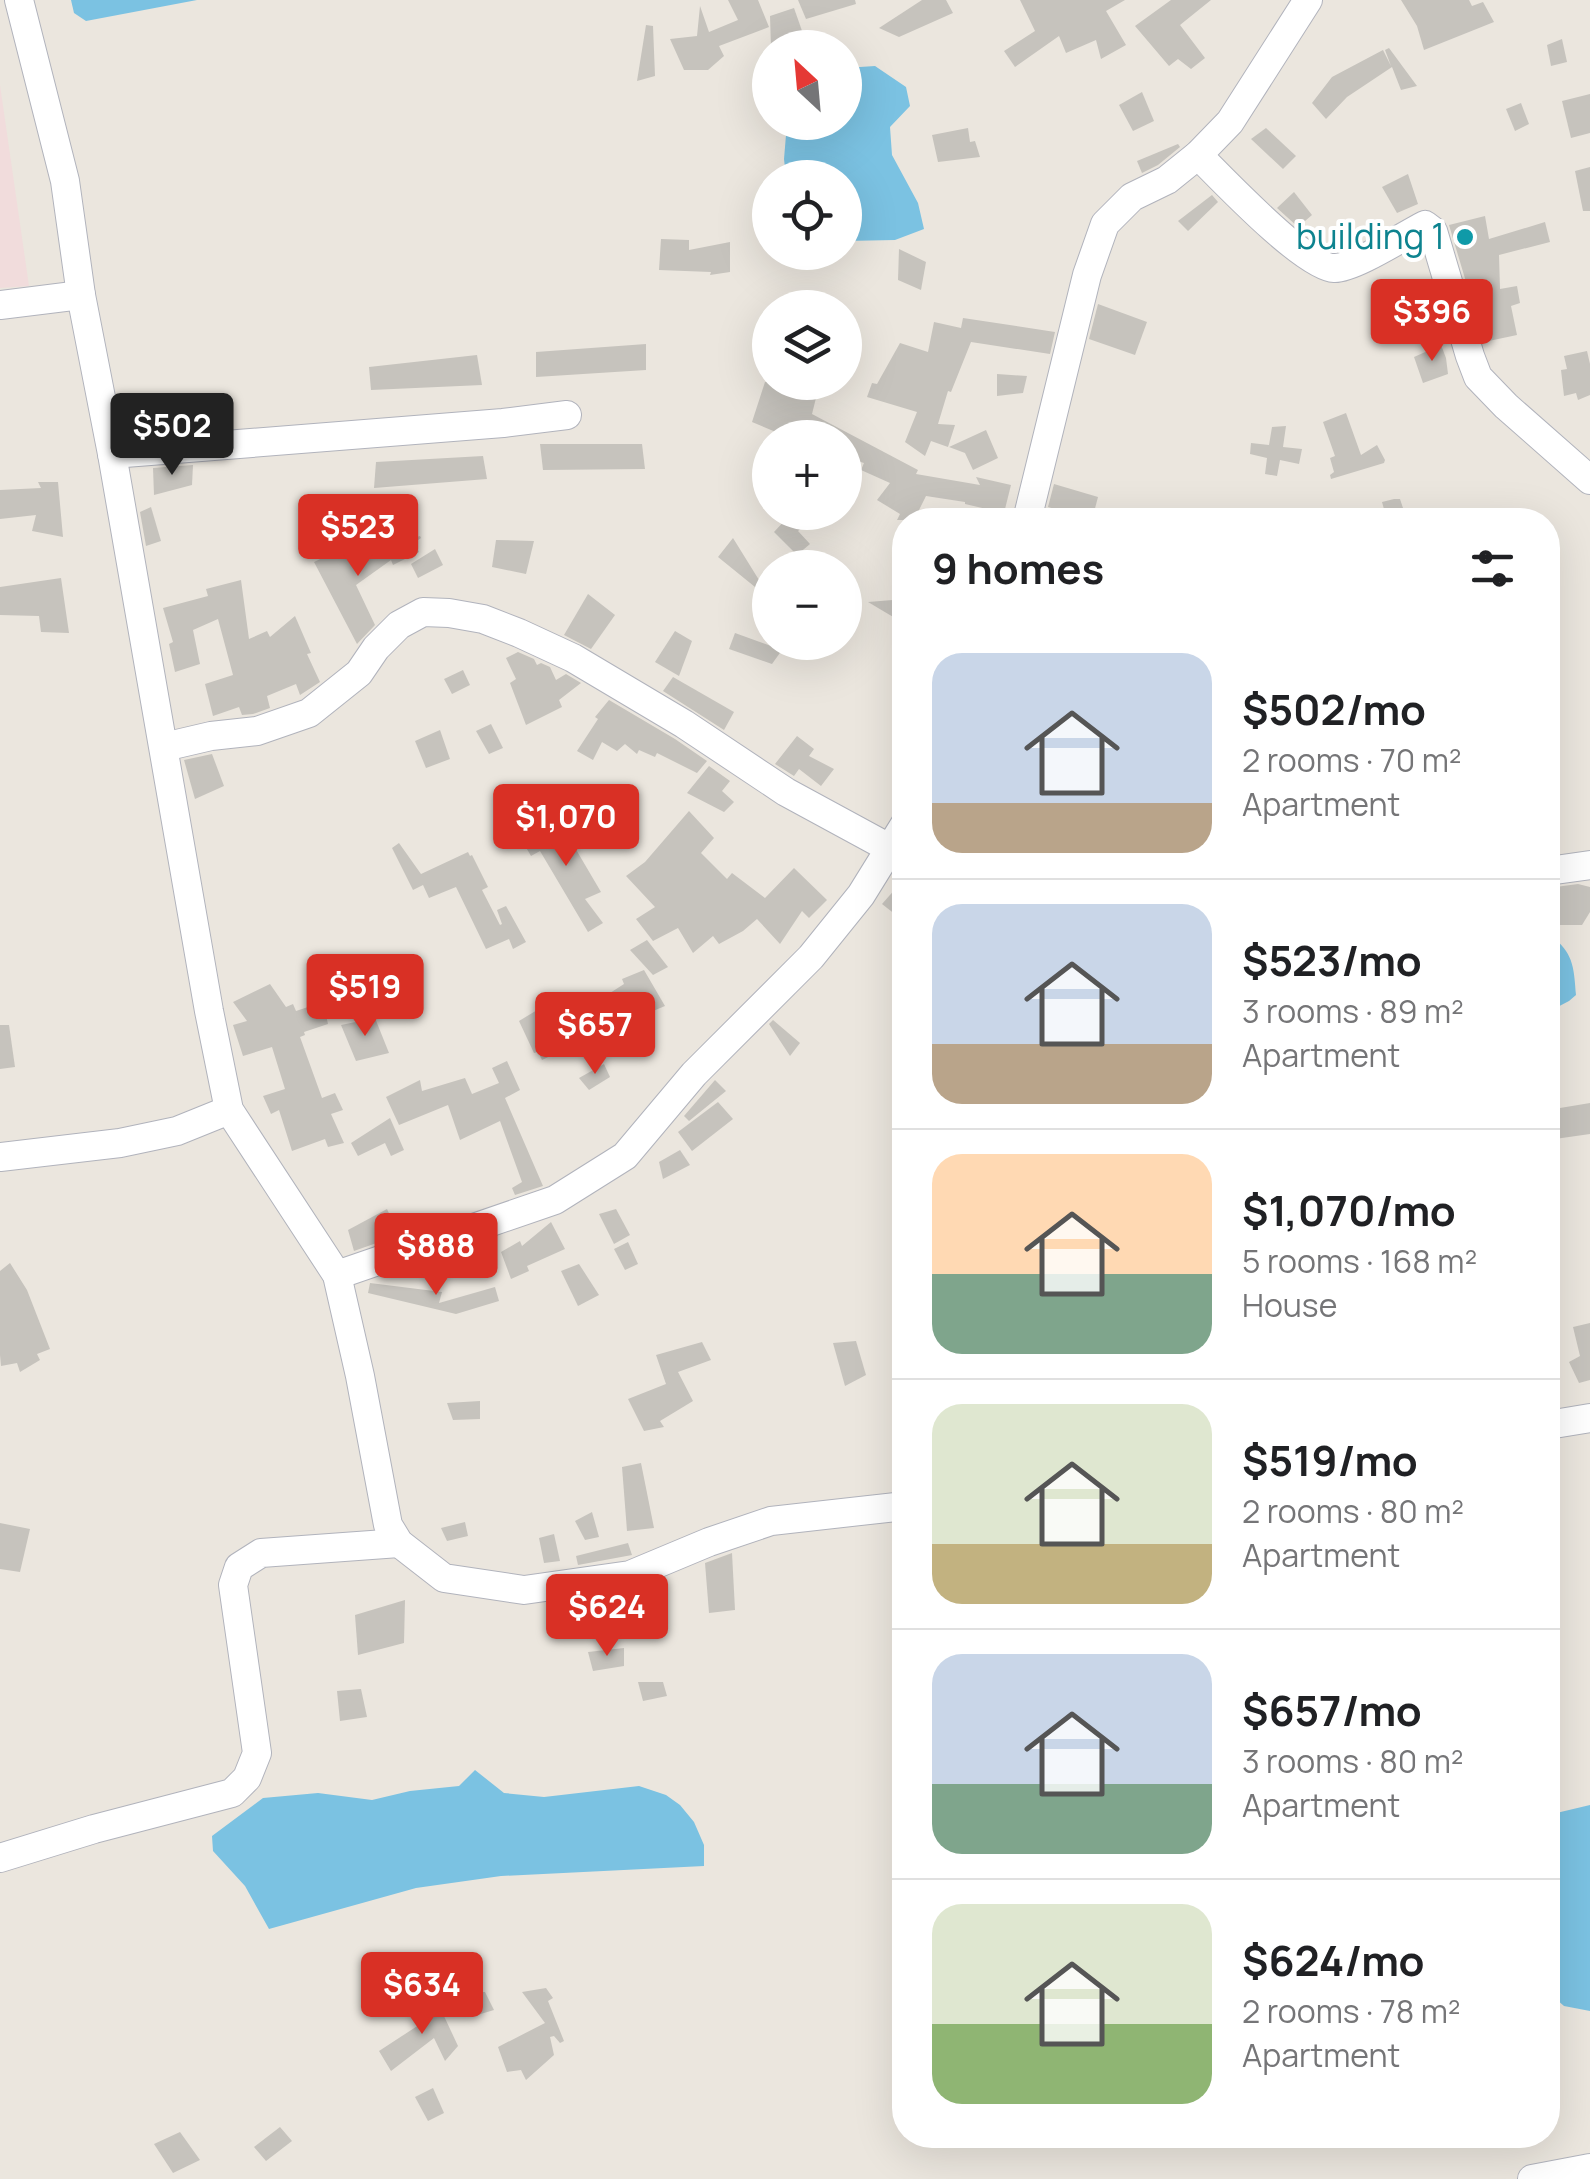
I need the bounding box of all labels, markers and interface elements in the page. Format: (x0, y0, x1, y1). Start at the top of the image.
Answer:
north arrow (752, 30, 862, 140)
map controls (752, 30, 862, 660)
button: locate (752, 160, 862, 270)
place label: building 1 (1296, 212, 1445, 260)
marker: building 1 (1454, 226, 1476, 248)
pin: $396 (1373, 279, 1491, 364)
text: $396 (1393, 289, 1471, 333)
button: layers (752, 290, 862, 400)
pin: $502 (113, 393, 231, 478)
text: $502 (133, 403, 211, 447)
button: + (752, 420, 862, 530)
pin: $523 (299, 494, 417, 579)
text: $523 (320, 504, 396, 548)
text: 9 homes (932, 539, 1104, 597)
icon: filters (1465, 541, 1520, 596)
button: − (752, 550, 862, 660)
text: $502/mo (1242, 680, 1426, 738)
icon: home (1012, 693, 1132, 813)
text: 2 rooms · 70 m² (1242, 738, 1462, 782)
text: Apartment (1242, 782, 1400, 826)
pin: $1,070 (485, 784, 647, 869)
text: $1,070 (515, 794, 617, 838)
text: $523/mo (1242, 931, 1422, 989)
icon: home (1012, 944, 1132, 1064)
pin: $519 (306, 954, 424, 1039)
text: $519 (329, 964, 401, 1008)
text: 3 rooms · 89 m² (1242, 989, 1464, 1033)
pin: $657 (536, 992, 654, 1077)
text: $657 (557, 1002, 633, 1046)
text: Apartment (1242, 1033, 1400, 1077)
text: $1,070/mo (1242, 1181, 1456, 1239)
icon: home (1012, 1194, 1132, 1314)
pin: $888 (377, 1213, 495, 1298)
text: $888 (397, 1223, 475, 1267)
text: 5 rooms · 168 m² (1242, 1239, 1477, 1283)
text: House (1242, 1283, 1337, 1327)
text: $519/mo (1242, 1431, 1418, 1489)
icon: home (1012, 1444, 1132, 1564)
text: 2 rooms · 80 m² (1242, 1489, 1464, 1533)
text: Apartment (1242, 1533, 1400, 1577)
pin: $624 (548, 1574, 666, 1659)
text: $624 (568, 1584, 646, 1628)
text: $657/mo (1242, 1681, 1422, 1739)
icon: home (1012, 1694, 1132, 1814)
text: 3 rooms · 80 m² (1242, 1739, 1464, 1783)
text: Apartment (1242, 1783, 1400, 1827)
text: $624/mo (1242, 1931, 1425, 1989)
icon: home (1012, 1944, 1132, 2064)
pin: $634 (363, 1952, 481, 2037)
text: $634 (383, 1962, 461, 2006)
text: 2 rooms · 78 m² (1242, 1989, 1461, 2033)
text: Apartment (1242, 2033, 1400, 2077)

